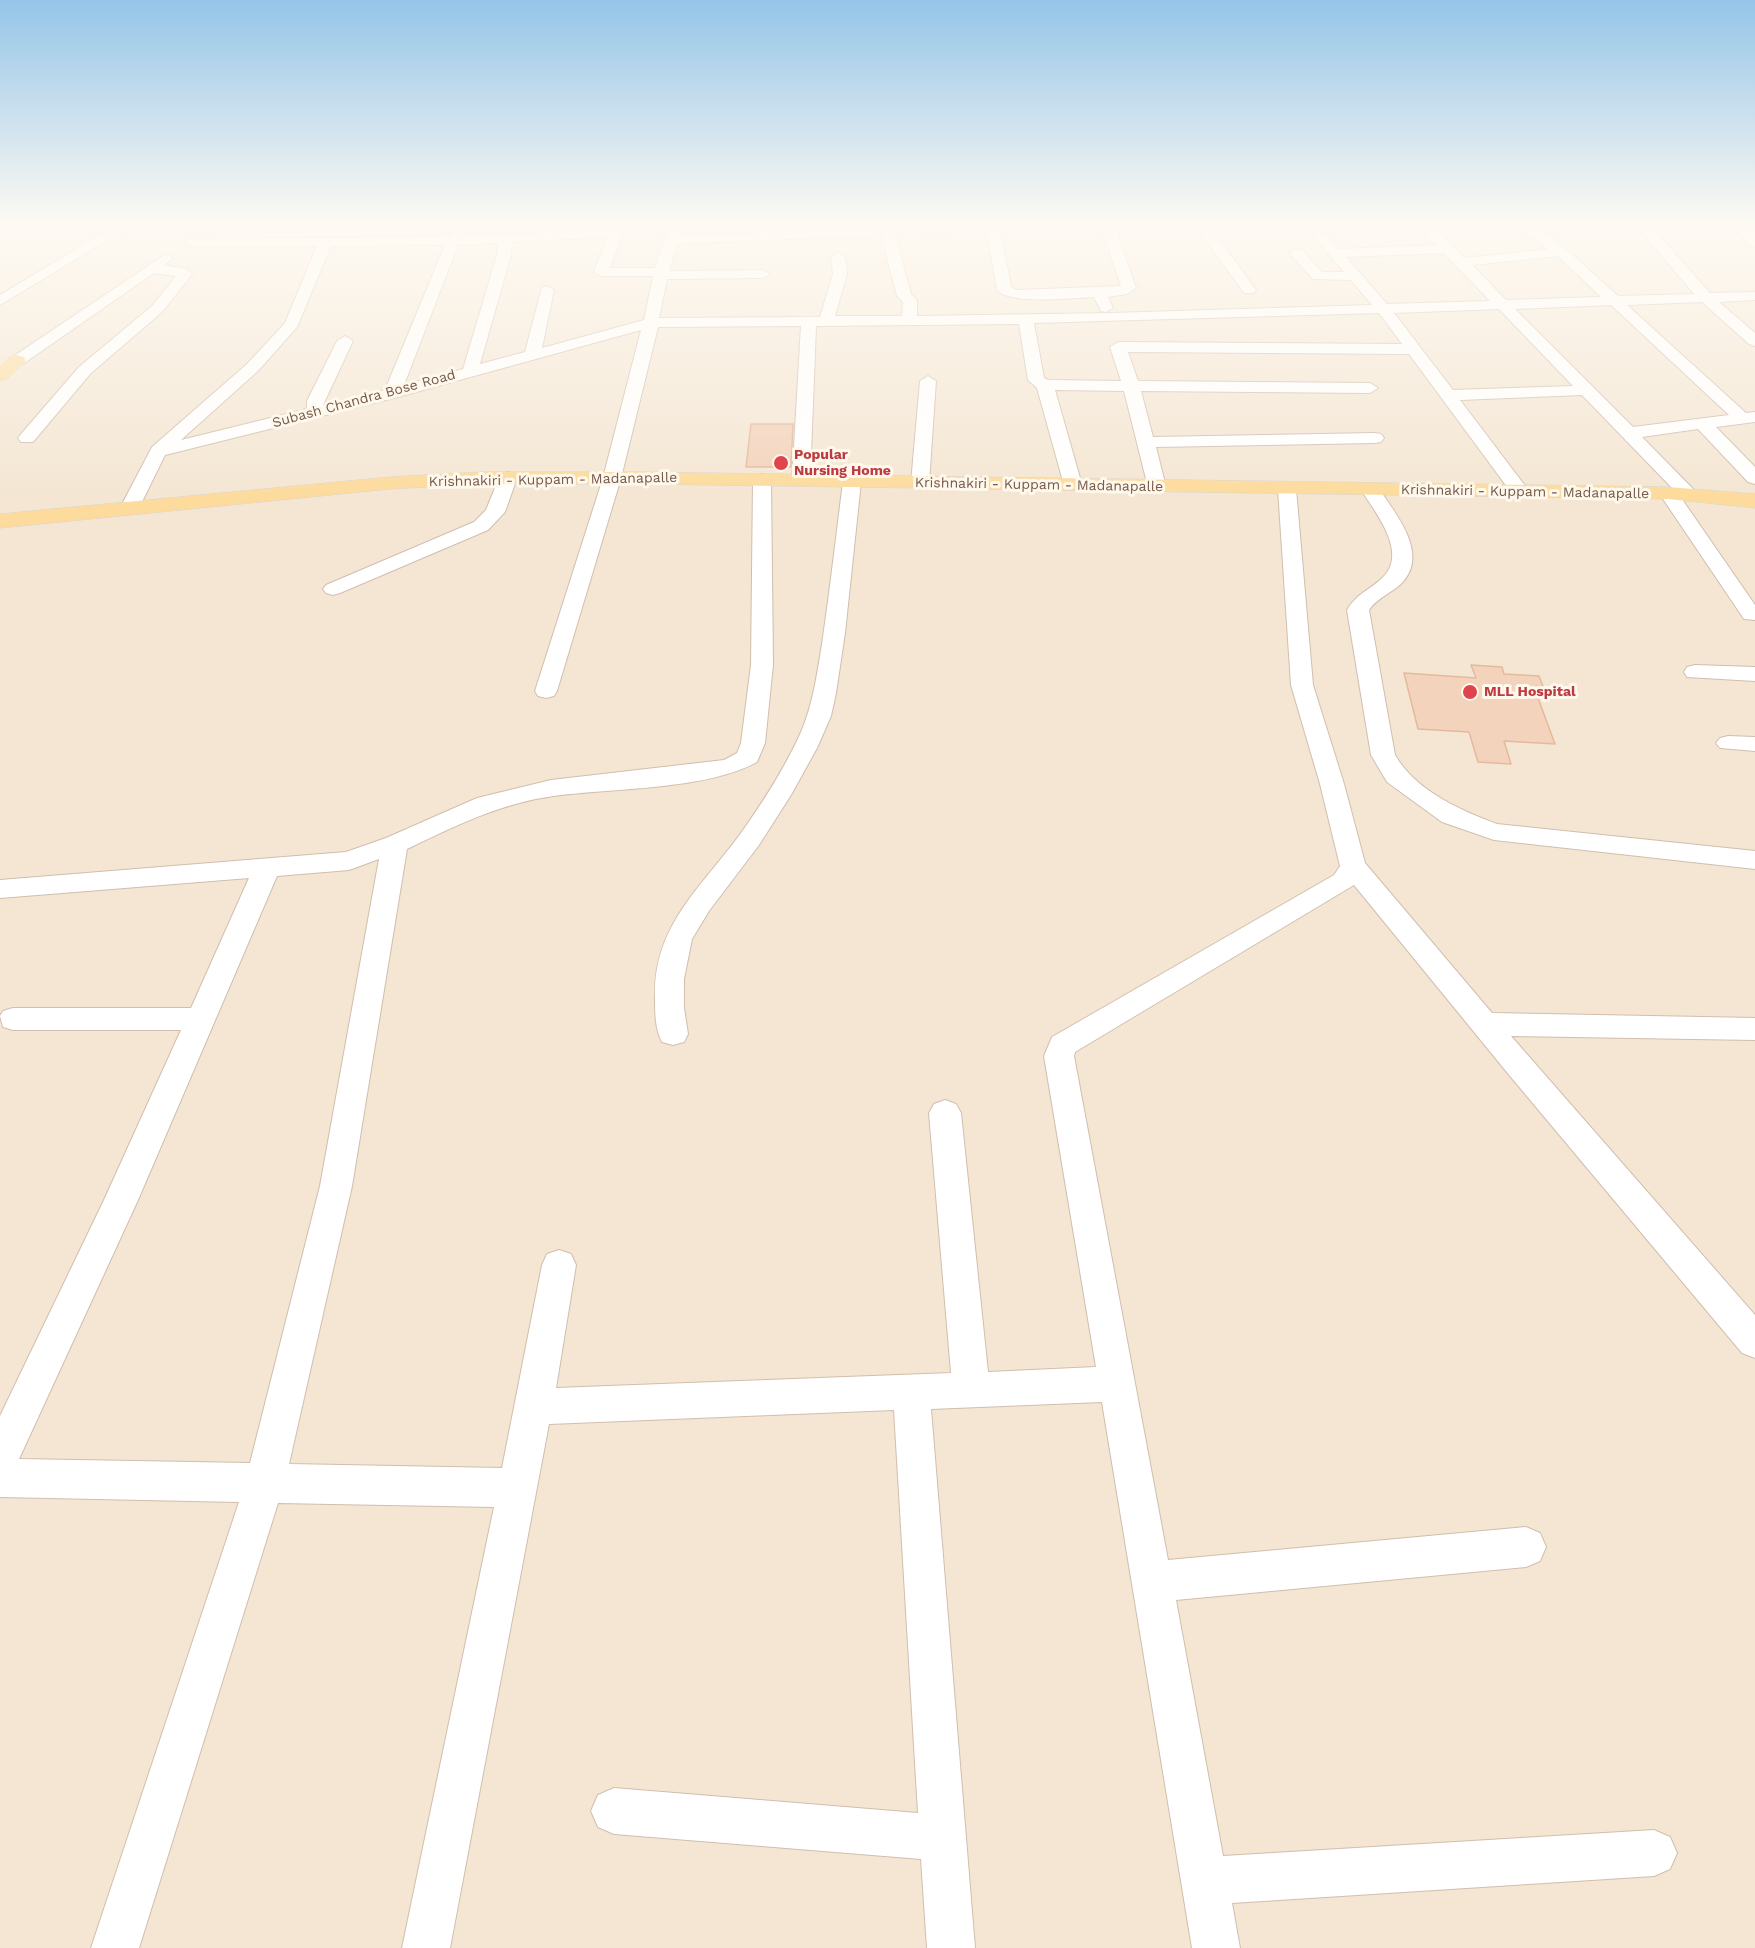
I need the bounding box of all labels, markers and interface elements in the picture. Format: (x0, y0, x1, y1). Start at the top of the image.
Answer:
street label: Subash Chandra Bose Road (271, 366, 457, 432)
place label: Popular Nursing Home (794, 447, 891, 479)
marker: Popular Nursing Home (772, 454, 790, 472)
street label: Krishnakiri - Kuppam - Madanapalle (429, 469, 677, 491)
street label: Krishnakiri - Kuppam - Madanapalle (915, 474, 1163, 496)
street label: Krishnakiri - Kuppam - Madanapalle (1401, 481, 1649, 503)
marker: MLL Hospital (1461, 683, 1479, 701)
place label: MLL Hospital (1484, 684, 1576, 700)

